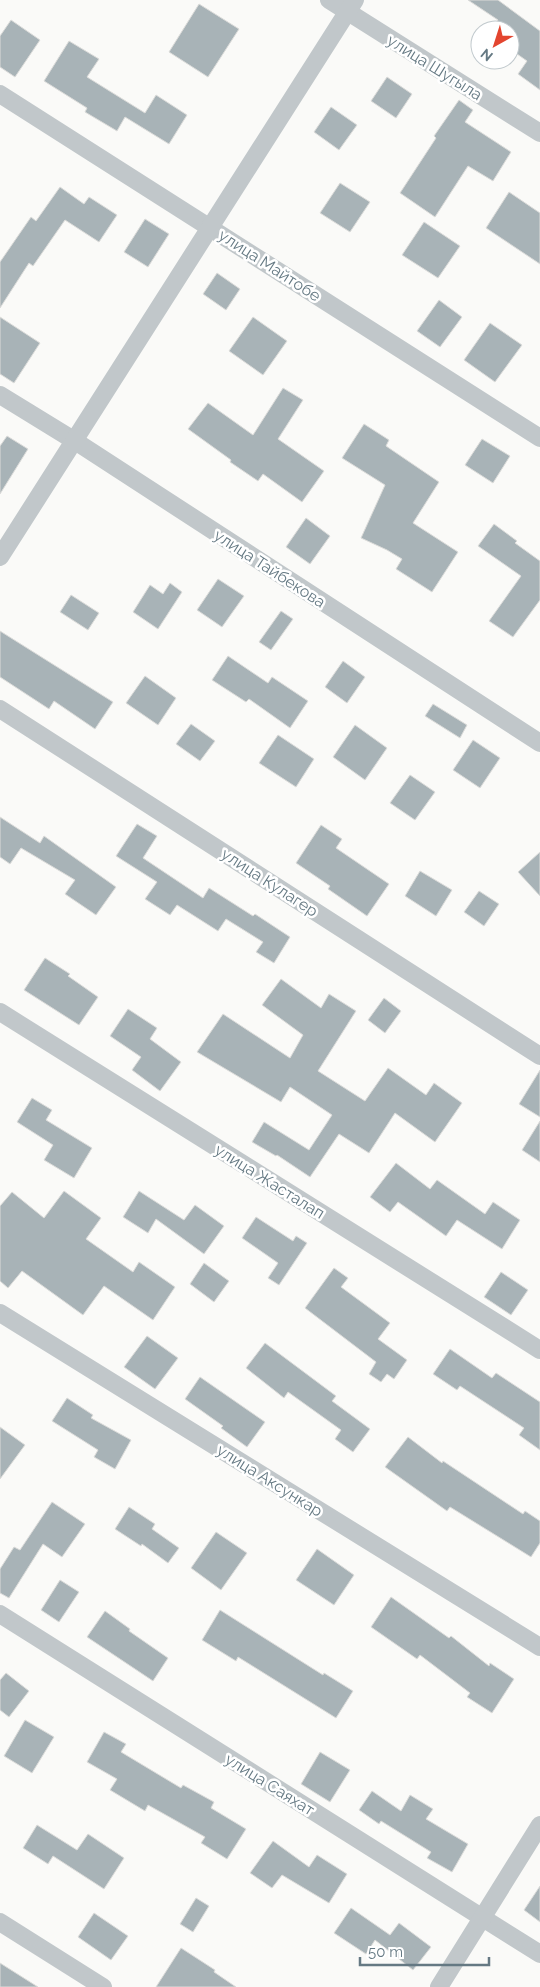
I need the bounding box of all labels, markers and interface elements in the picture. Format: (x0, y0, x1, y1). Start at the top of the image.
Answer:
north arrow (470, 20, 520, 70)
street label: улица Шугыла (384, 31, 486, 104)
text: N (478, 46, 496, 65)
street label: улица Майтобе (215, 225, 324, 305)
street label: улица Тайбекова (210, 525, 329, 612)
street label: улица Кулагер (218, 844, 322, 921)
street label: улица Жасталап (211, 1140, 328, 1223)
street label: улица Аксункар (213, 1440, 326, 1521)
street label: улица Саяхат (222, 1749, 318, 1820)
scale bar (360, 1934, 489, 1966)
text: 50 m (368, 1943, 403, 1961)

